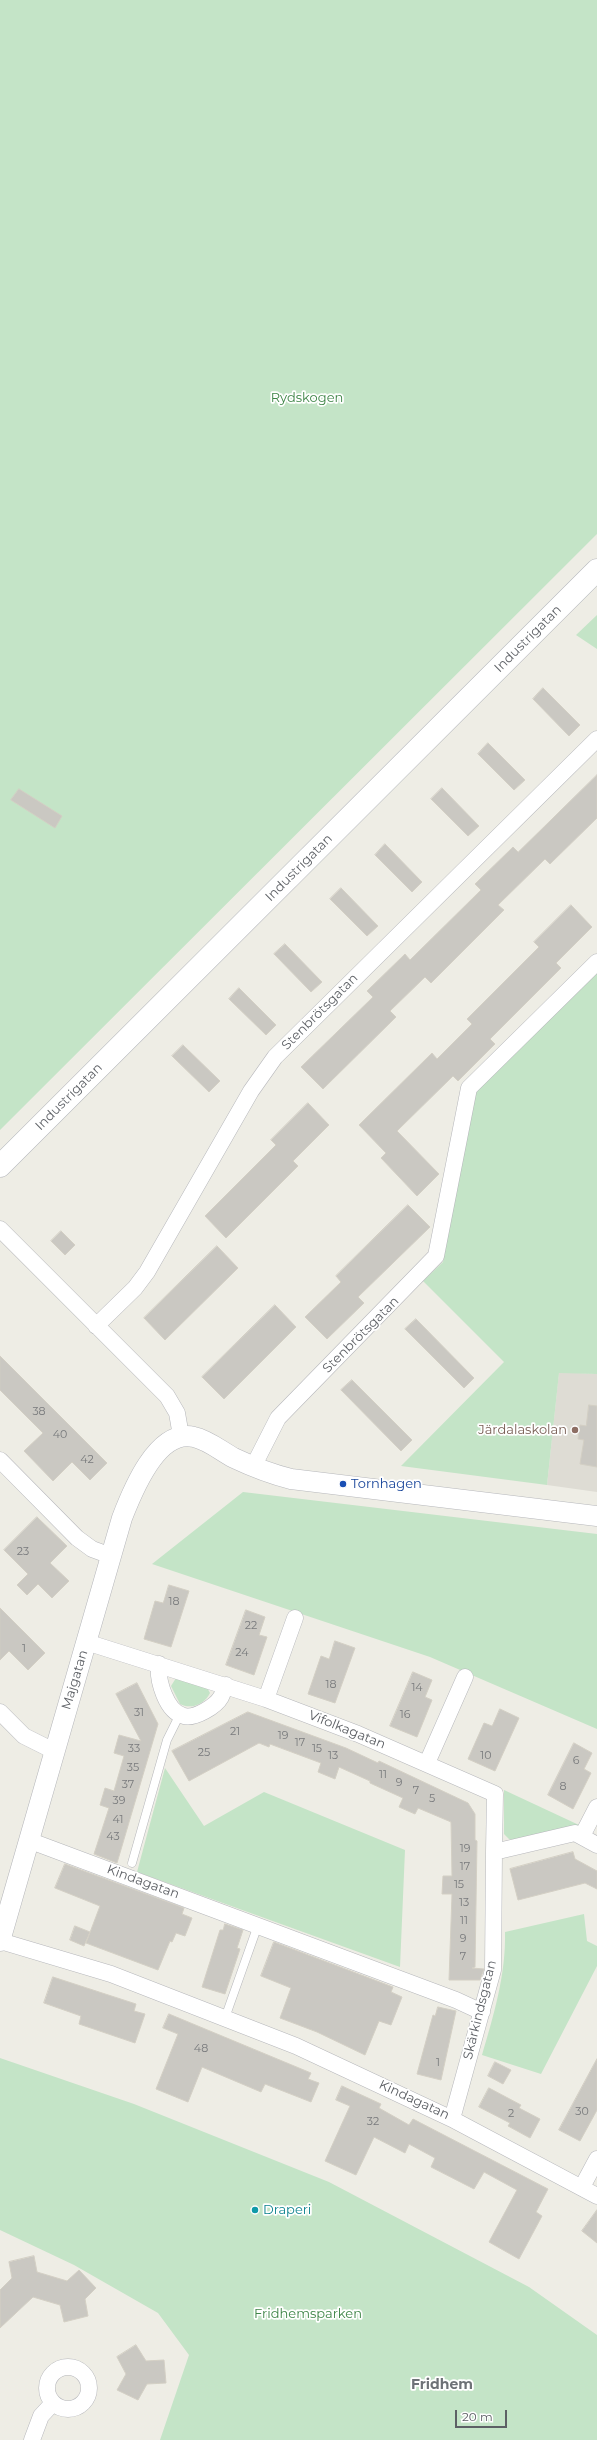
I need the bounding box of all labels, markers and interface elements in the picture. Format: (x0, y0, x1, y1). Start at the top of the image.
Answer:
park label: Rydskogen (271, 390, 343, 406)
street label: Industrigatan (491, 602, 565, 676)
street label: Industrigatan (262, 831, 336, 905)
street label: Stenbrötsgatan (279, 971, 361, 1053)
street label: Industrigatan (32, 1060, 106, 1134)
street label: Stenbrötsgatan (320, 1294, 402, 1376)
house number: 38 (32, 1405, 46, 1419)
place label: Järdalaskolan (478, 1422, 567, 1438)
marker: Järdalaskolan (570, 1425, 580, 1435)
house number: 40 (53, 1428, 67, 1442)
house number: 42 (80, 1453, 94, 1467)
place label: Tornhagen (351, 1476, 422, 1492)
marker: Tornhagen (338, 1479, 348, 1489)
house number: 23 (17, 1545, 29, 1559)
house number: 18 (169, 1595, 179, 1609)
house number: 22 (245, 1619, 257, 1633)
house number: 1 (22, 1642, 26, 1656)
house number: 24 (235, 1646, 249, 1660)
street label: Majgatan (59, 1648, 91, 1712)
house number: 18 (326, 1678, 336, 1692)
house number: 14 (411, 1681, 423, 1695)
house number: 31 (134, 1706, 144, 1720)
street label: Vifolkagatan (306, 1707, 388, 1753)
house number: 16 (400, 1708, 410, 1722)
house number: 21 (230, 1725, 240, 1739)
house number: 19 (278, 1729, 288, 1743)
house number: 17 (295, 1736, 305, 1750)
house number: 33 (128, 1742, 140, 1756)
house number: 15 (312, 1742, 322, 1756)
house number: 25 (198, 1746, 210, 1760)
house number: 13 (328, 1749, 338, 1763)
house number: 10 (480, 1749, 492, 1763)
house number: 6 (573, 1754, 579, 1768)
house number: 35 (127, 1761, 139, 1775)
house number: 11 (379, 1768, 387, 1782)
house number: 9 (396, 1776, 402, 1790)
house number: 37 (122, 1778, 134, 1792)
house number: 8 (559, 1780, 567, 1794)
house number: 7 (413, 1784, 419, 1798)
house number: 5 (429, 1792, 435, 1806)
house number: 39 (113, 1794, 125, 1808)
house number: 41 (113, 1813, 123, 1827)
house number: 43 (106, 1830, 120, 1844)
house number: 19 (460, 1842, 470, 1856)
house number: 17 (460, 1860, 470, 1874)
street label: Kindagatan (105, 1862, 181, 1902)
house number: 15 (454, 1878, 464, 1892)
house number: 13 (459, 1896, 469, 1910)
house number: 11 (460, 1914, 468, 1928)
house number: 9 (460, 1932, 466, 1946)
house number: 7 (460, 1950, 466, 1964)
street label: Skärkindsgatan (460, 1959, 500, 2061)
house number: 48 (194, 2042, 208, 2056)
house number: 1 (436, 2056, 440, 2070)
street label: Kindagatan (376, 2077, 452, 2123)
house number: 30 (575, 2105, 589, 2119)
house number: 2 (508, 2107, 514, 2121)
house number: 32 (367, 2115, 379, 2129)
place label: Draperi (263, 2202, 311, 2218)
marker: Draperi (250, 2205, 260, 2215)
park label: Fridhemsparken (254, 2306, 362, 2322)
district label: Fridhem (411, 2377, 473, 2393)
scale bar (457, 2402, 509, 2428)
text: 20 m (462, 2409, 493, 2424)

